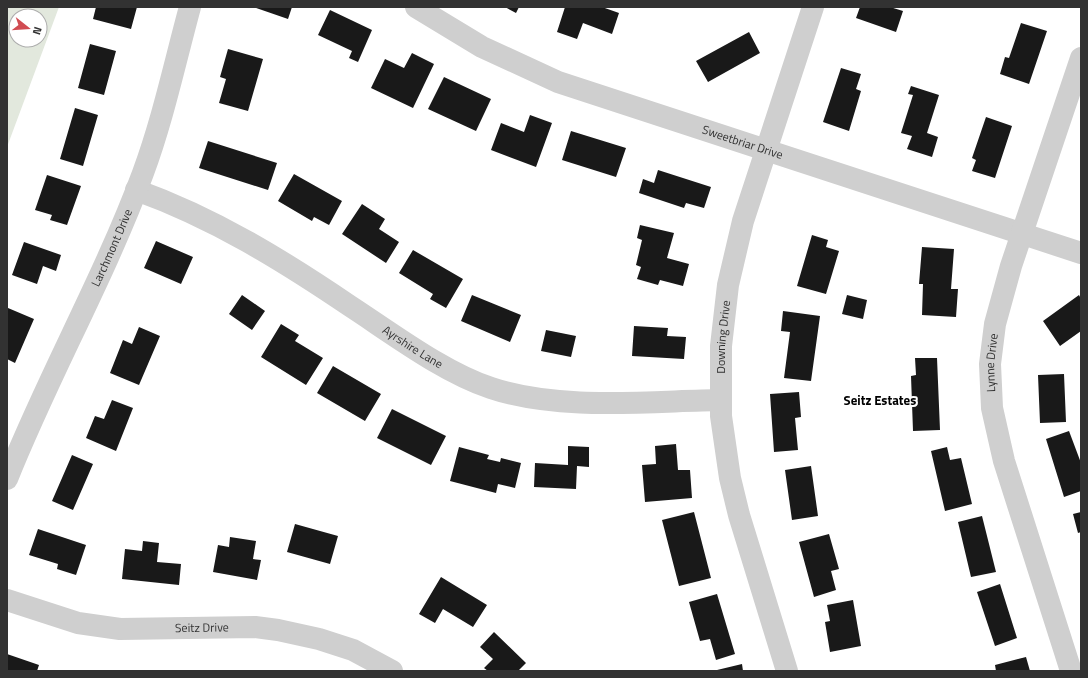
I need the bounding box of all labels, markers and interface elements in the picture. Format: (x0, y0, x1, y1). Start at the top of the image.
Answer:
north arrow (8, 8, 48, 48)
text: N (29, 25, 46, 37)
street label: Sweetbriar Drive (700, 120, 786, 164)
street label: Larchmont Drive (86, 206, 137, 290)
street label: Downing Drive (711, 299, 735, 374)
street label: Ayrshire Lane (379, 320, 447, 373)
street label: Lynne Drive (980, 332, 1003, 393)
district label: Seitz Estates (844, 390, 916, 410)
street label: Seitz Drive (175, 617, 229, 637)

